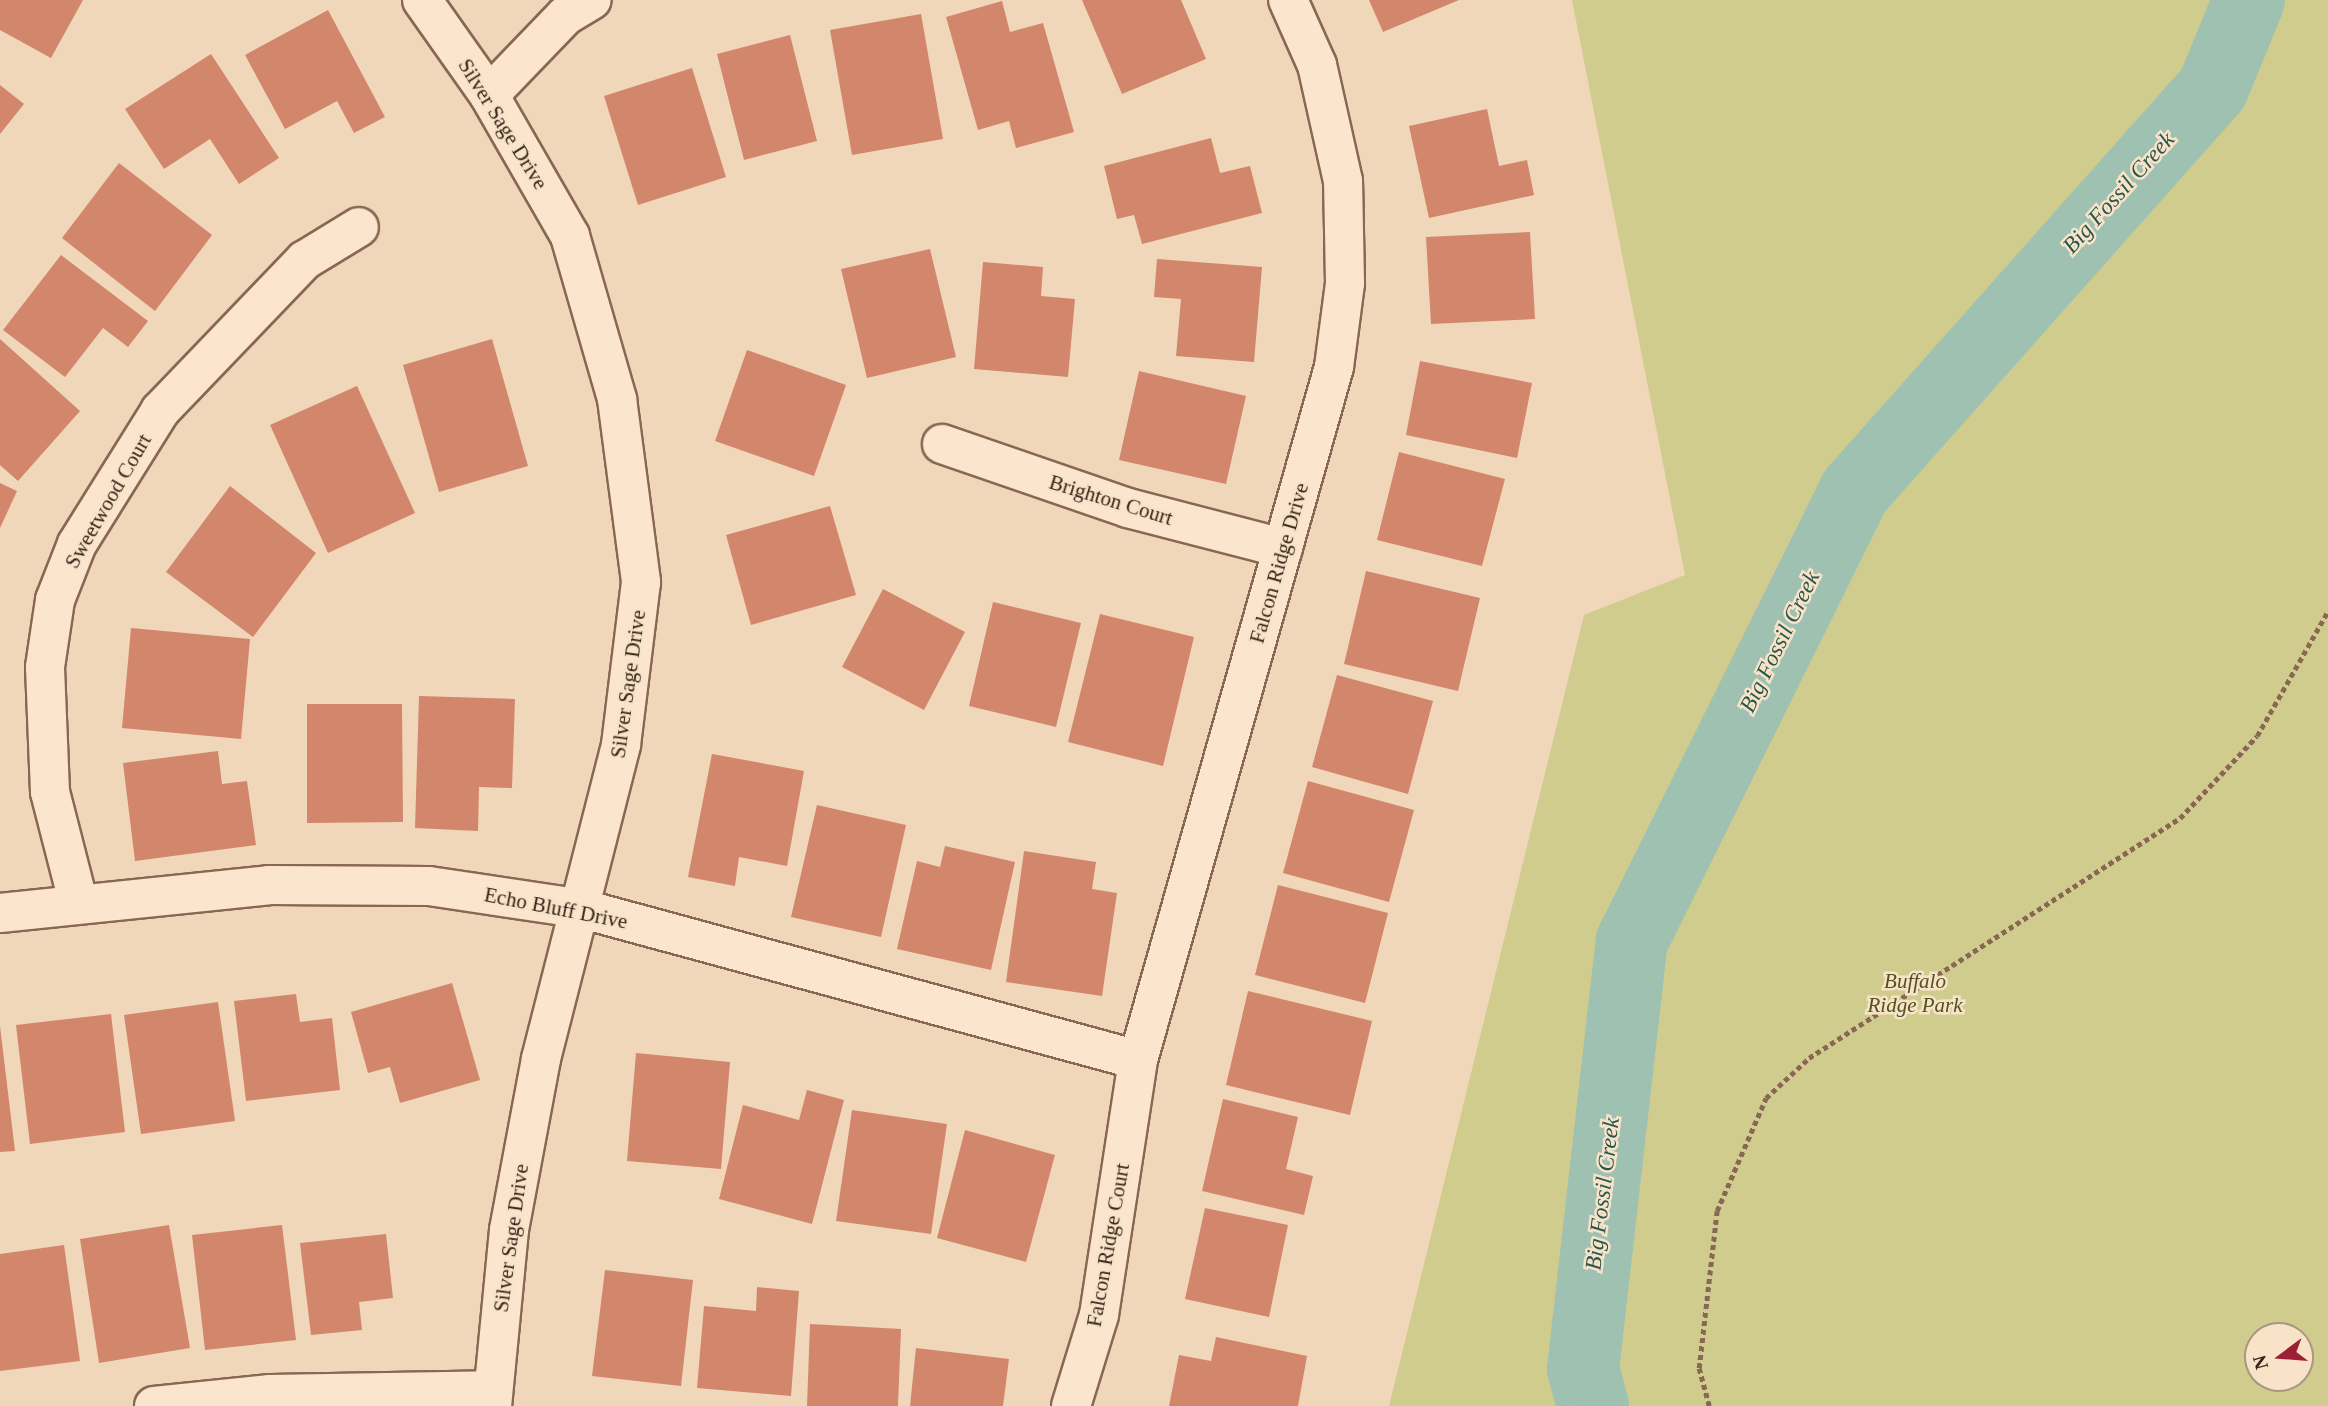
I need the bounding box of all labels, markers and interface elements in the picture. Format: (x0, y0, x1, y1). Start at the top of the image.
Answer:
street label: Silver Sage Drive (453, 54, 553, 194)
water label: Big Fossil Creek (2057, 127, 2181, 259)
street label: Sweetwood Court (59, 429, 157, 573)
street label: Brighton Court (1046, 469, 1176, 531)
street label: Falcon Ridge Drive (1244, 480, 1314, 646)
water label: Big Fossil Creek (1734, 567, 1826, 717)
street label: Silver Sage Drive (605, 608, 651, 760)
street label: Echo Bluff Drive (482, 882, 630, 934)
park label: Buffalo Ridge Park (1867, 968, 1963, 1018)
water label: Big Fossil Creek (1580, 1116, 1626, 1272)
street label: Falcon Ridge Court (1081, 1161, 1135, 1329)
street label: Silver Sage Drive (488, 1162, 534, 1314)
north arrow (2244, 1322, 2314, 1392)
text: N (2248, 1353, 2272, 1372)

